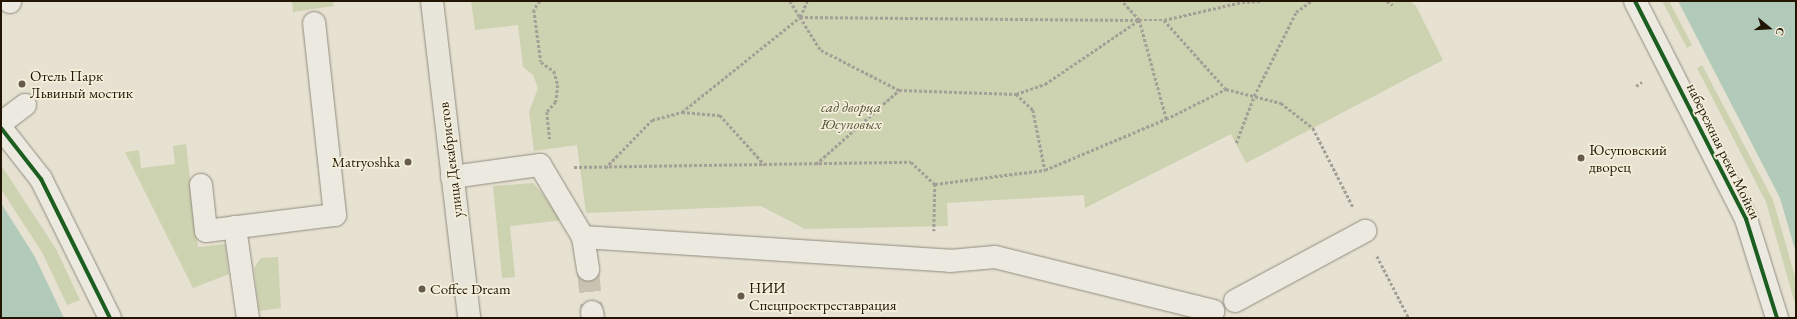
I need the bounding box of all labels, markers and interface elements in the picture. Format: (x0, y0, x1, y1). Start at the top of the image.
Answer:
north arrow (1749, 8, 1789, 48)
text: С (1773, 26, 1788, 38)
place label: Отель Парк Львиный мостик (30, 66, 133, 101)
marker: Отель Парк Львиный мостик (17, 79, 27, 89)
street label: набережная реки Мойки (1683, 80, 1765, 222)
park label: сад дворца Юсуповых (821, 97, 881, 132)
street label: улица Декабристов (434, 101, 466, 219)
place label: Юсуповский дворец (1589, 140, 1667, 175)
place label: Matryoshka (332, 153, 400, 171)
marker: Юсуповский дворец (1576, 153, 1586, 163)
marker: Matryoshka (403, 157, 413, 167)
place label: НИИ Спецпроектреставрация (749, 278, 897, 313)
place label: Coffee Dream (430, 280, 511, 298)
marker: Coffee Dream (417, 284, 427, 294)
marker: НИИ Спецпроектреставрация (736, 291, 746, 301)

